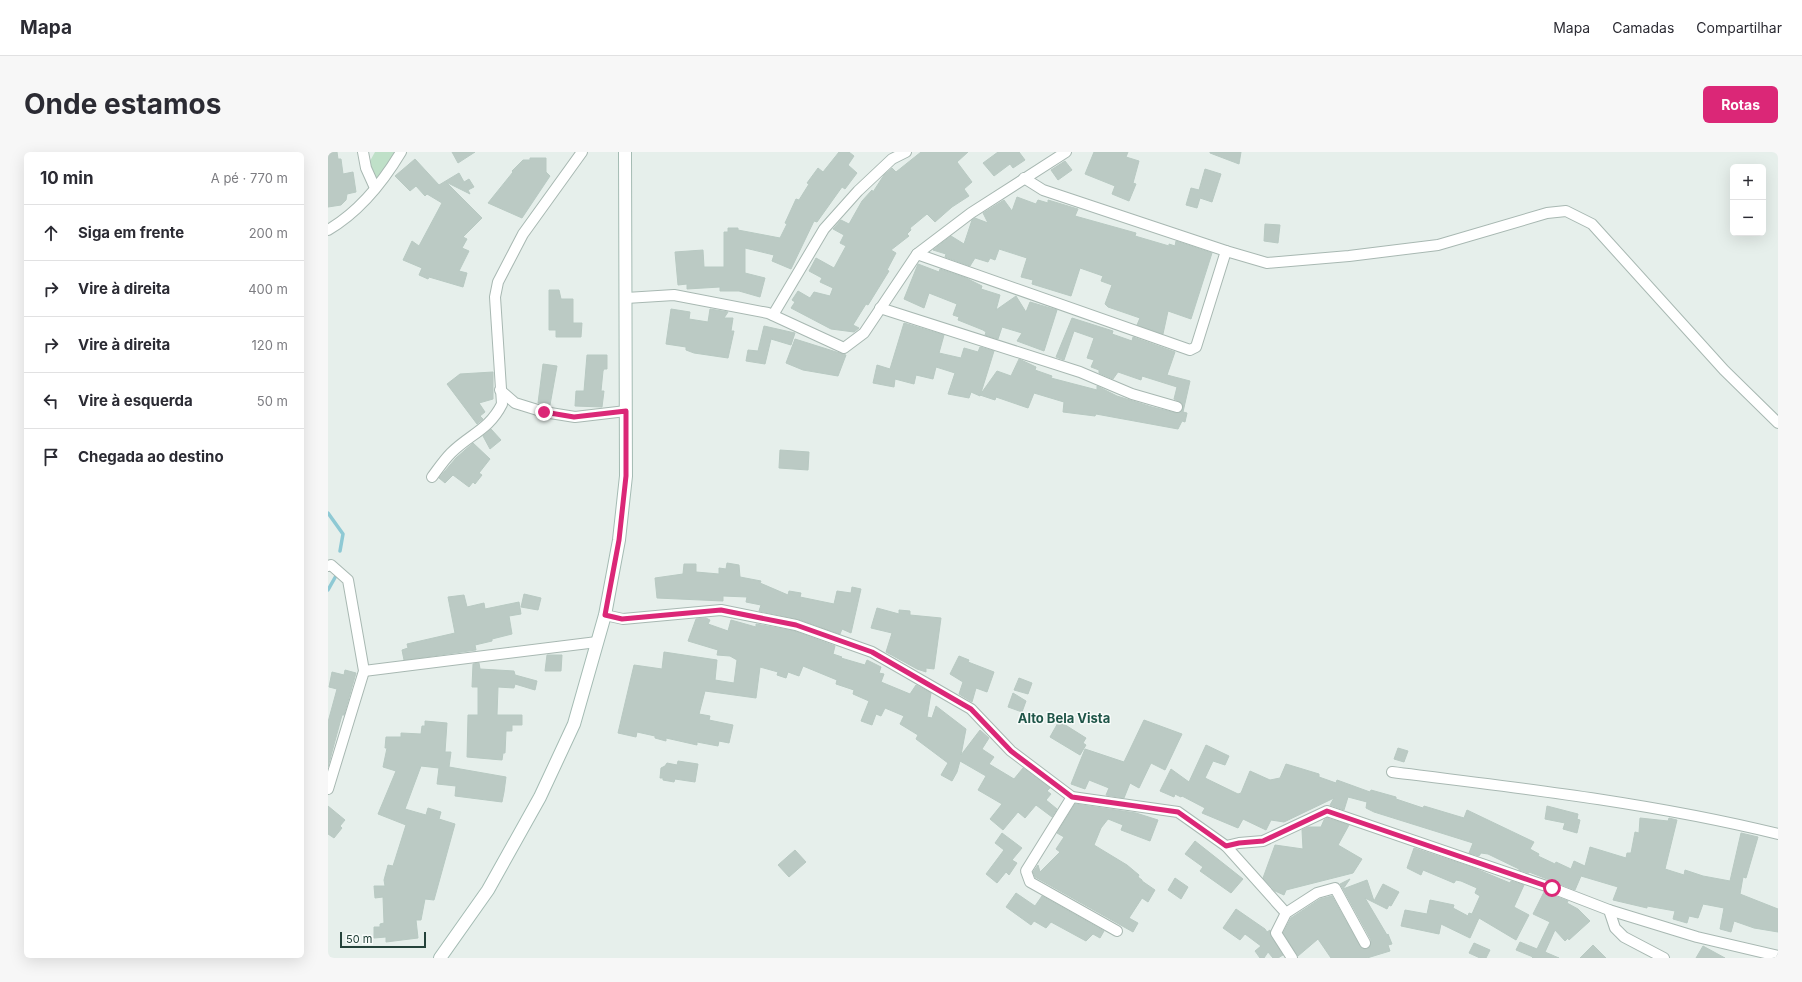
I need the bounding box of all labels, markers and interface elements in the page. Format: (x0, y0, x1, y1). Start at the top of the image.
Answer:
text: Mapa (20, 16, 72, 39)
text: Mapa (1553, 19, 1590, 36)
text: Camadas (1612, 19, 1674, 36)
text: Compartilhar (1696, 19, 1782, 36)
button: Rotas (1703, 86, 1778, 123)
text: Onde estamos (24, 87, 221, 121)
map controls (1730, 164, 1766, 236)
button: + (1730, 164, 1766, 200)
text: 10 min (40, 168, 94, 188)
text: A pé · 770 m (211, 170, 288, 186)
button: − (1730, 200, 1766, 236)
icon: ahead (40, 222, 62, 244)
text: Siga em frente (78, 223, 184, 242)
text: 200 m (249, 225, 288, 241)
icon: right (40, 278, 62, 300)
text: Vire à direita (78, 279, 170, 298)
text: 400 m (248, 281, 288, 297)
icon: right (40, 334, 62, 356)
text: Vire à direita (78, 335, 170, 354)
text: 120 m (252, 337, 288, 353)
icon: left (40, 390, 62, 412)
text: Vire à esquerda (78, 391, 193, 410)
text: 50 m (257, 393, 288, 409)
route end (535, 403, 553, 421)
icon: arrive (40, 446, 62, 468)
text: Chegada ao destino (78, 447, 224, 466)
district label: Alto Bela Vista (1018, 710, 1110, 726)
route start (1543, 879, 1561, 897)
scale bar (340, 930, 426, 949)
text: 50 m (346, 932, 372, 946)

